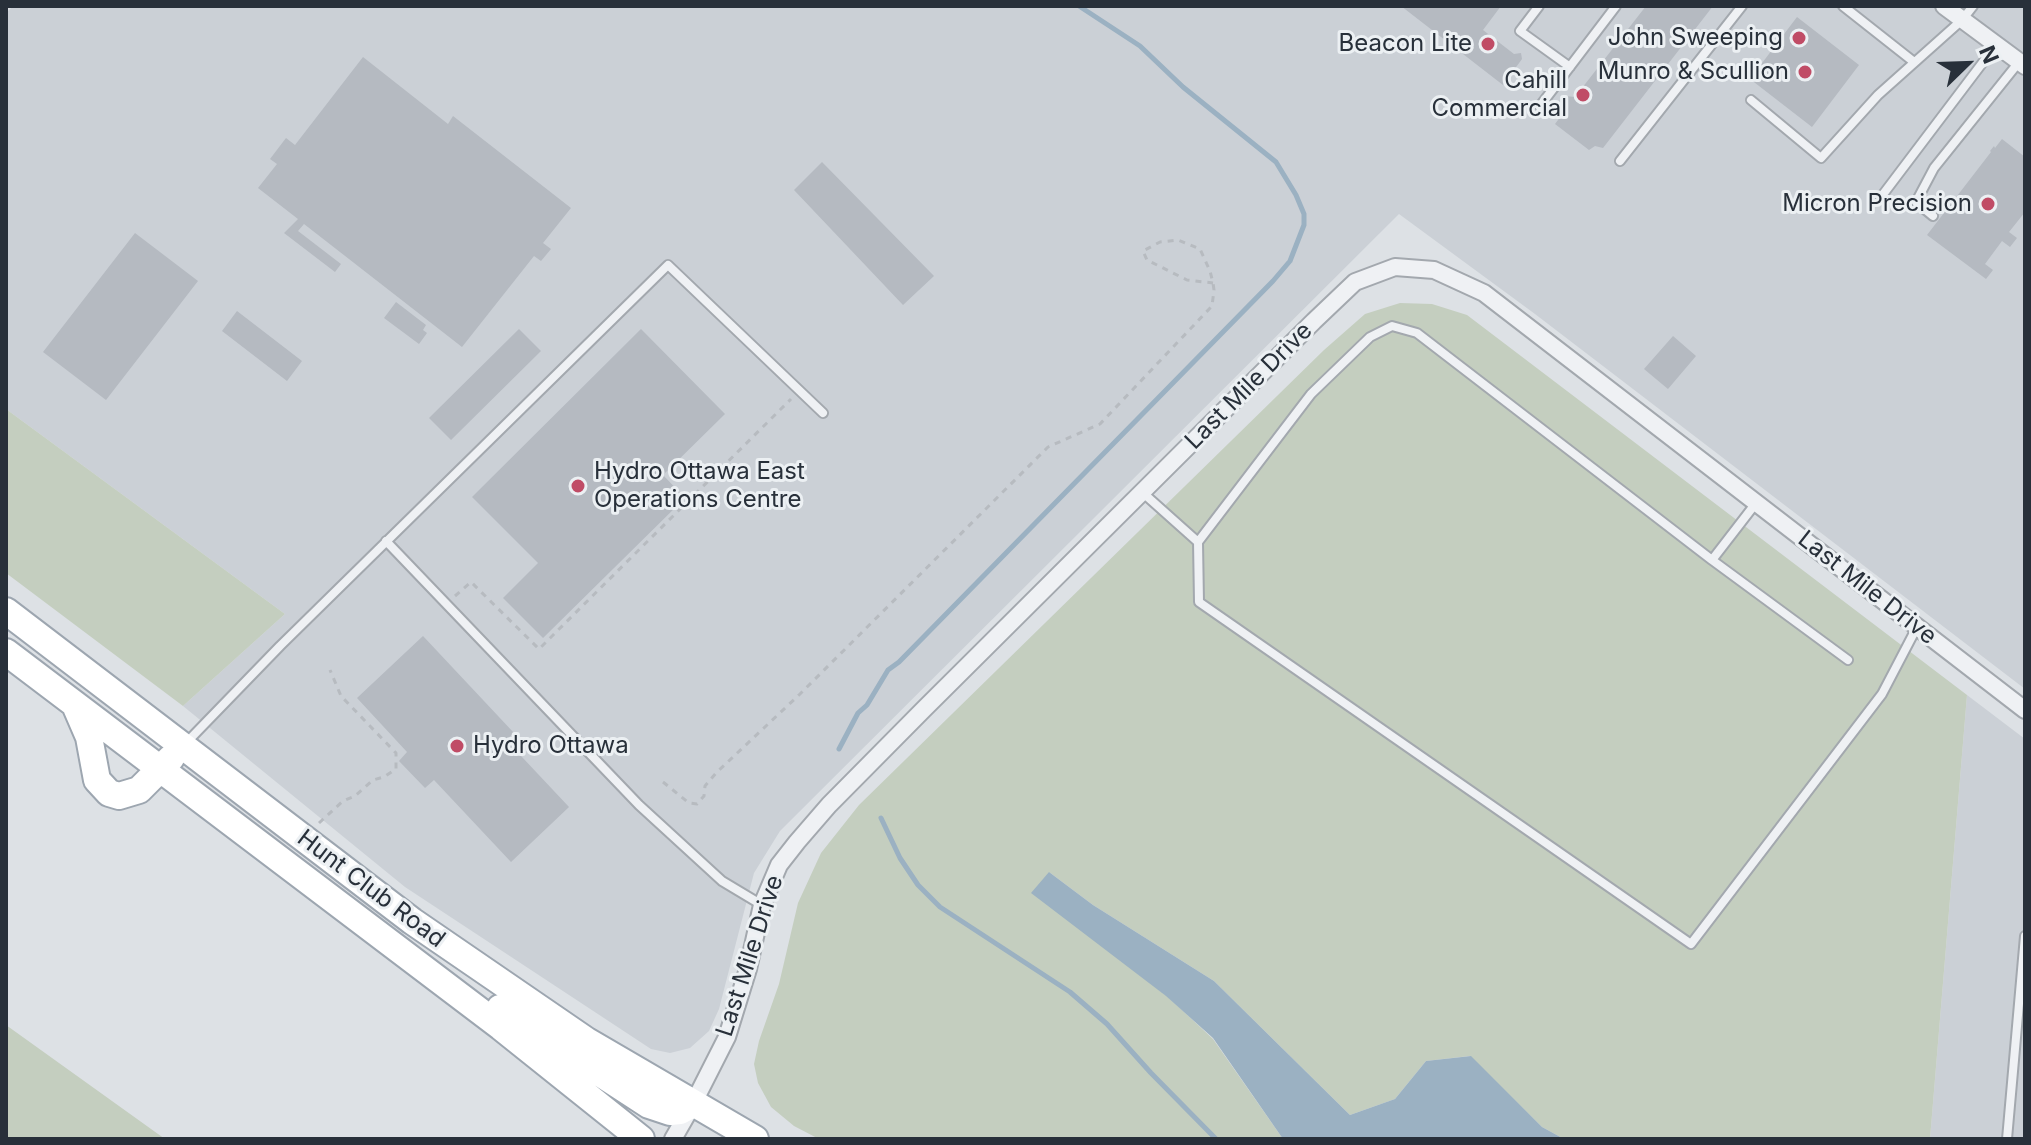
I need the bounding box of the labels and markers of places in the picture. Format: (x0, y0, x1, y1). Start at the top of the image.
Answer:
place label: John Sweeping (1608, 24, 1783, 52)
marker: John Sweeping (1790, 29, 1808, 47)
place label: Beacon Lite (1339, 30, 1472, 58)
marker: Beacon Lite (1479, 35, 1497, 53)
place label: Munro & Scullion (1598, 58, 1789, 86)
marker: Munro & Scullion (1796, 63, 1814, 81)
place label: Cahill Commercial (1432, 67, 1567, 123)
marker: Cahill Commercial (1574, 86, 1592, 104)
place label: Micron Precision (1782, 190, 1972, 218)
marker: Micron Precision (1979, 195, 1997, 213)
place label: Hydro Ottawa East Operations Centre (594, 458, 805, 514)
marker: Hydro Ottawa East Operations Centre (569, 477, 587, 495)
place label: Hydro Ottawa (473, 732, 629, 760)
marker: Hydro Ottawa (448, 737, 466, 755)

